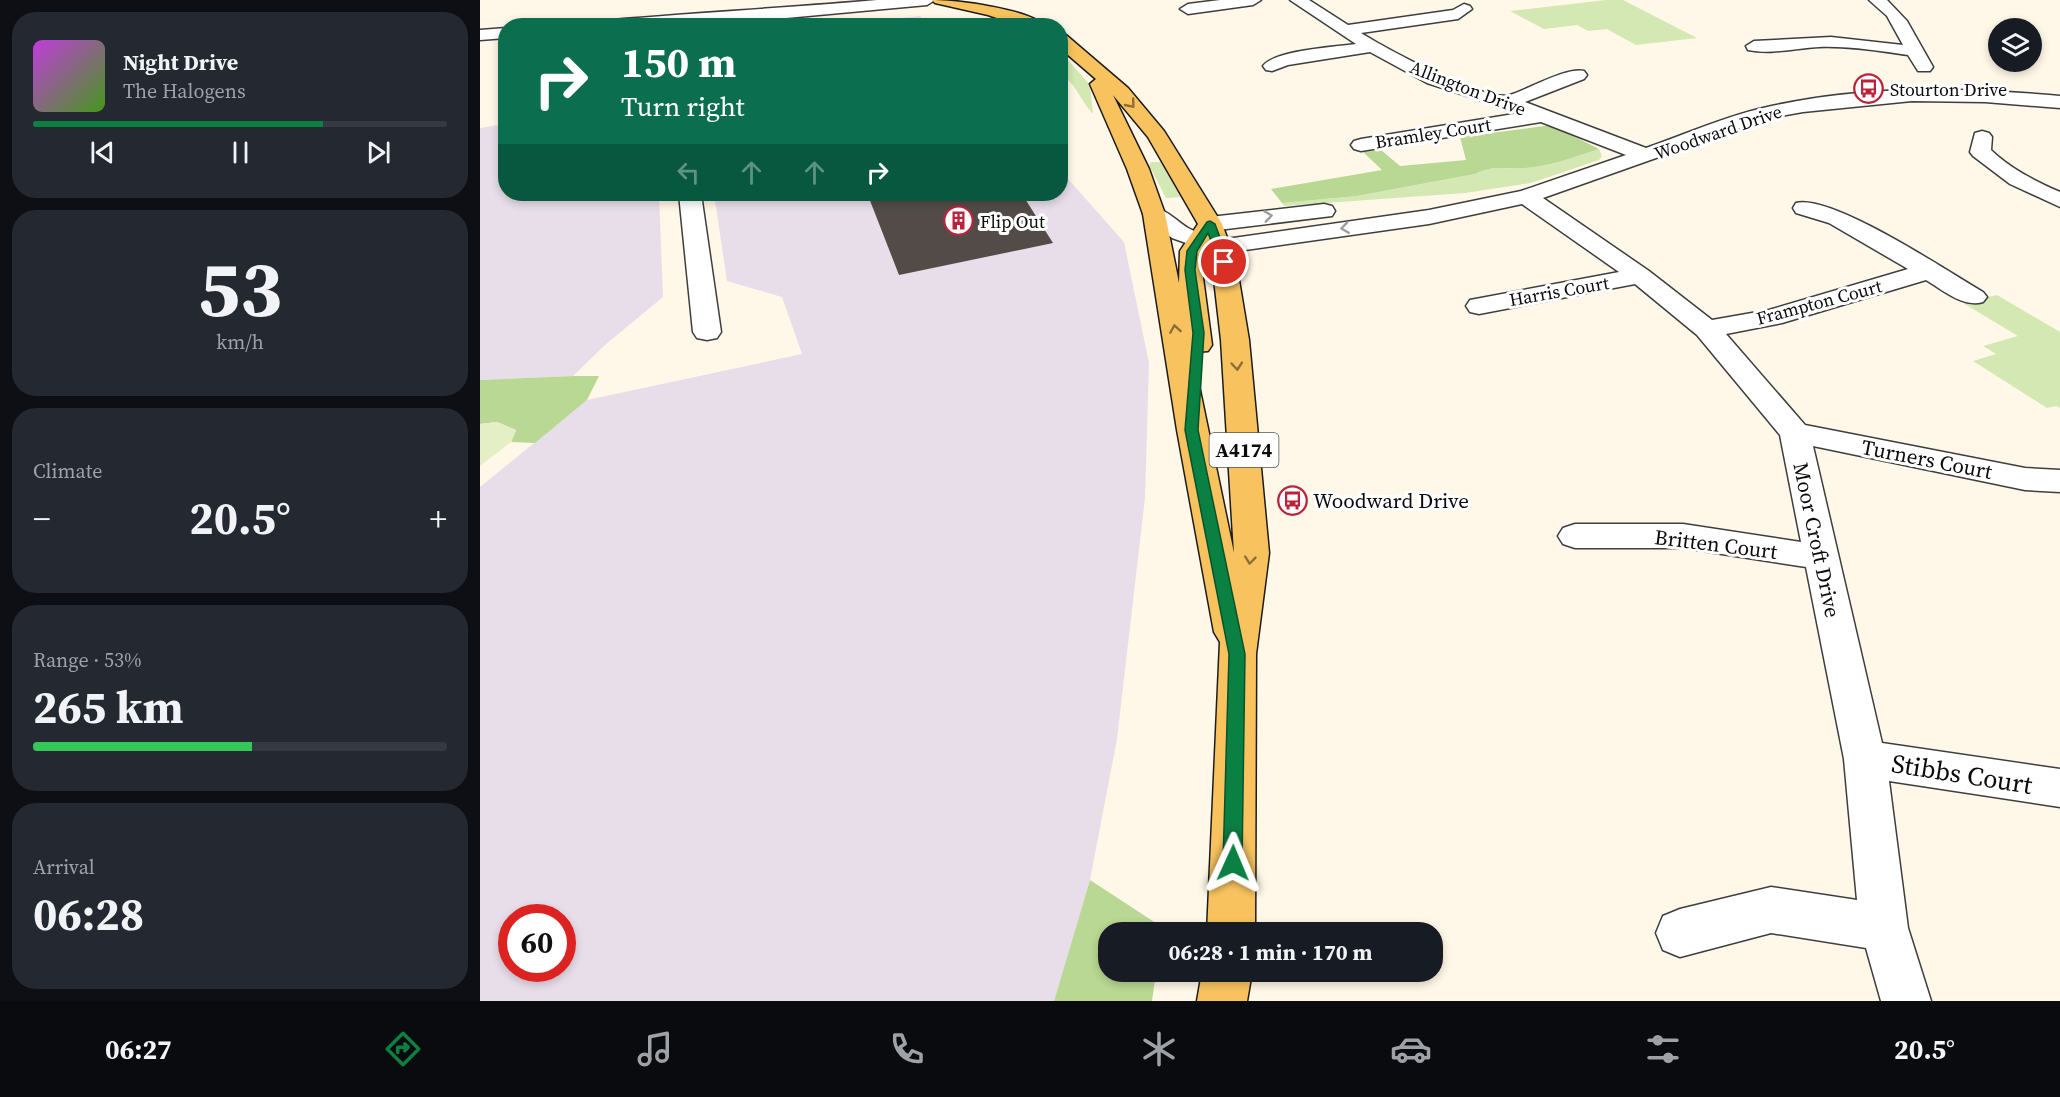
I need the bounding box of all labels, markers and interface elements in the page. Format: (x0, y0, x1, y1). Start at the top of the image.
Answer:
map controls (1988, 18, 2042, 72)
button: layers (1988, 18, 2042, 72)
text: 150 m (621, 33, 736, 91)
icon: right (522, 42, 600, 120)
text: Night Drive (123, 47, 238, 77)
street label: Allington Drive (1406, 54, 1530, 122)
bus stop icon: Stourton Drive (1853, 73, 1885, 105)
text: The Halogens (123, 77, 246, 105)
place label: Stourton Drive (1890, 77, 2007, 102)
text: Turn right (621, 88, 745, 125)
one-way arrow (1124, 97, 1135, 108)
street label: Woodward Drive (1651, 98, 1785, 166)
street label: Bramley Court (1373, 111, 1493, 155)
icon: previous (86, 136, 119, 169)
icon: pause (224, 136, 257, 169)
icon: next (362, 136, 395, 169)
icon: left (672, 156, 705, 189)
icon: ahead (735, 156, 768, 189)
icon: ahead (798, 156, 831, 189)
icon: right (861, 156, 894, 189)
building icon: Flip Out (943, 205, 975, 237)
place label: Flip Out (980, 209, 1045, 234)
one-way arrow (1263, 210, 1272, 222)
one-way arrow (1340, 222, 1349, 234)
text: 53 (198, 235, 282, 342)
pin (1198, 236, 1249, 287)
icon: arrive (1207, 245, 1240, 278)
street label: Harris Court (1507, 270, 1611, 312)
street label: Frampton Court (1753, 273, 1885, 331)
one-way arrow (1170, 324, 1182, 333)
text: km/h (216, 328, 264, 356)
one-way arrow (1231, 361, 1244, 370)
street label: Turners Court (1859, 432, 1995, 486)
road number: A4174 (1210, 433, 1278, 467)
text: Climate (33, 457, 102, 485)
street label: Moor Croft Drive (1786, 460, 1848, 620)
bus stop icon: Woodward Drive (1276, 484, 1308, 516)
place label: Woodward Drive (1313, 486, 1469, 515)
text: 20.5° (189, 487, 291, 549)
text: − (33, 496, 51, 541)
text: + (430, 496, 447, 541)
street label: Britten Court (1653, 522, 1779, 566)
one-way arrow (1244, 556, 1257, 565)
text: Range · 53% (33, 646, 142, 674)
text: 265 km (33, 676, 184, 738)
street label: Stibbs Court (1889, 745, 2035, 803)
position arrow (1201, 831, 1265, 895)
text: Arrival (33, 853, 95, 881)
text: 06:28 (33, 883, 144, 945)
speed limit sign: 60 (498, 904, 576, 982)
text: 06:28 · 1 min · 170 m (1169, 937, 1372, 967)
icon: directions (382, 1028, 424, 1070)
icon: music (634, 1028, 676, 1070)
icon: phone (886, 1028, 928, 1070)
icon: climate (1138, 1028, 1180, 1070)
icon: car (1390, 1028, 1432, 1070)
icon: filters (1642, 1028, 1684, 1070)
text: 06:27 (105, 1031, 172, 1068)
text: 20.5° (1894, 1031, 1955, 1068)

